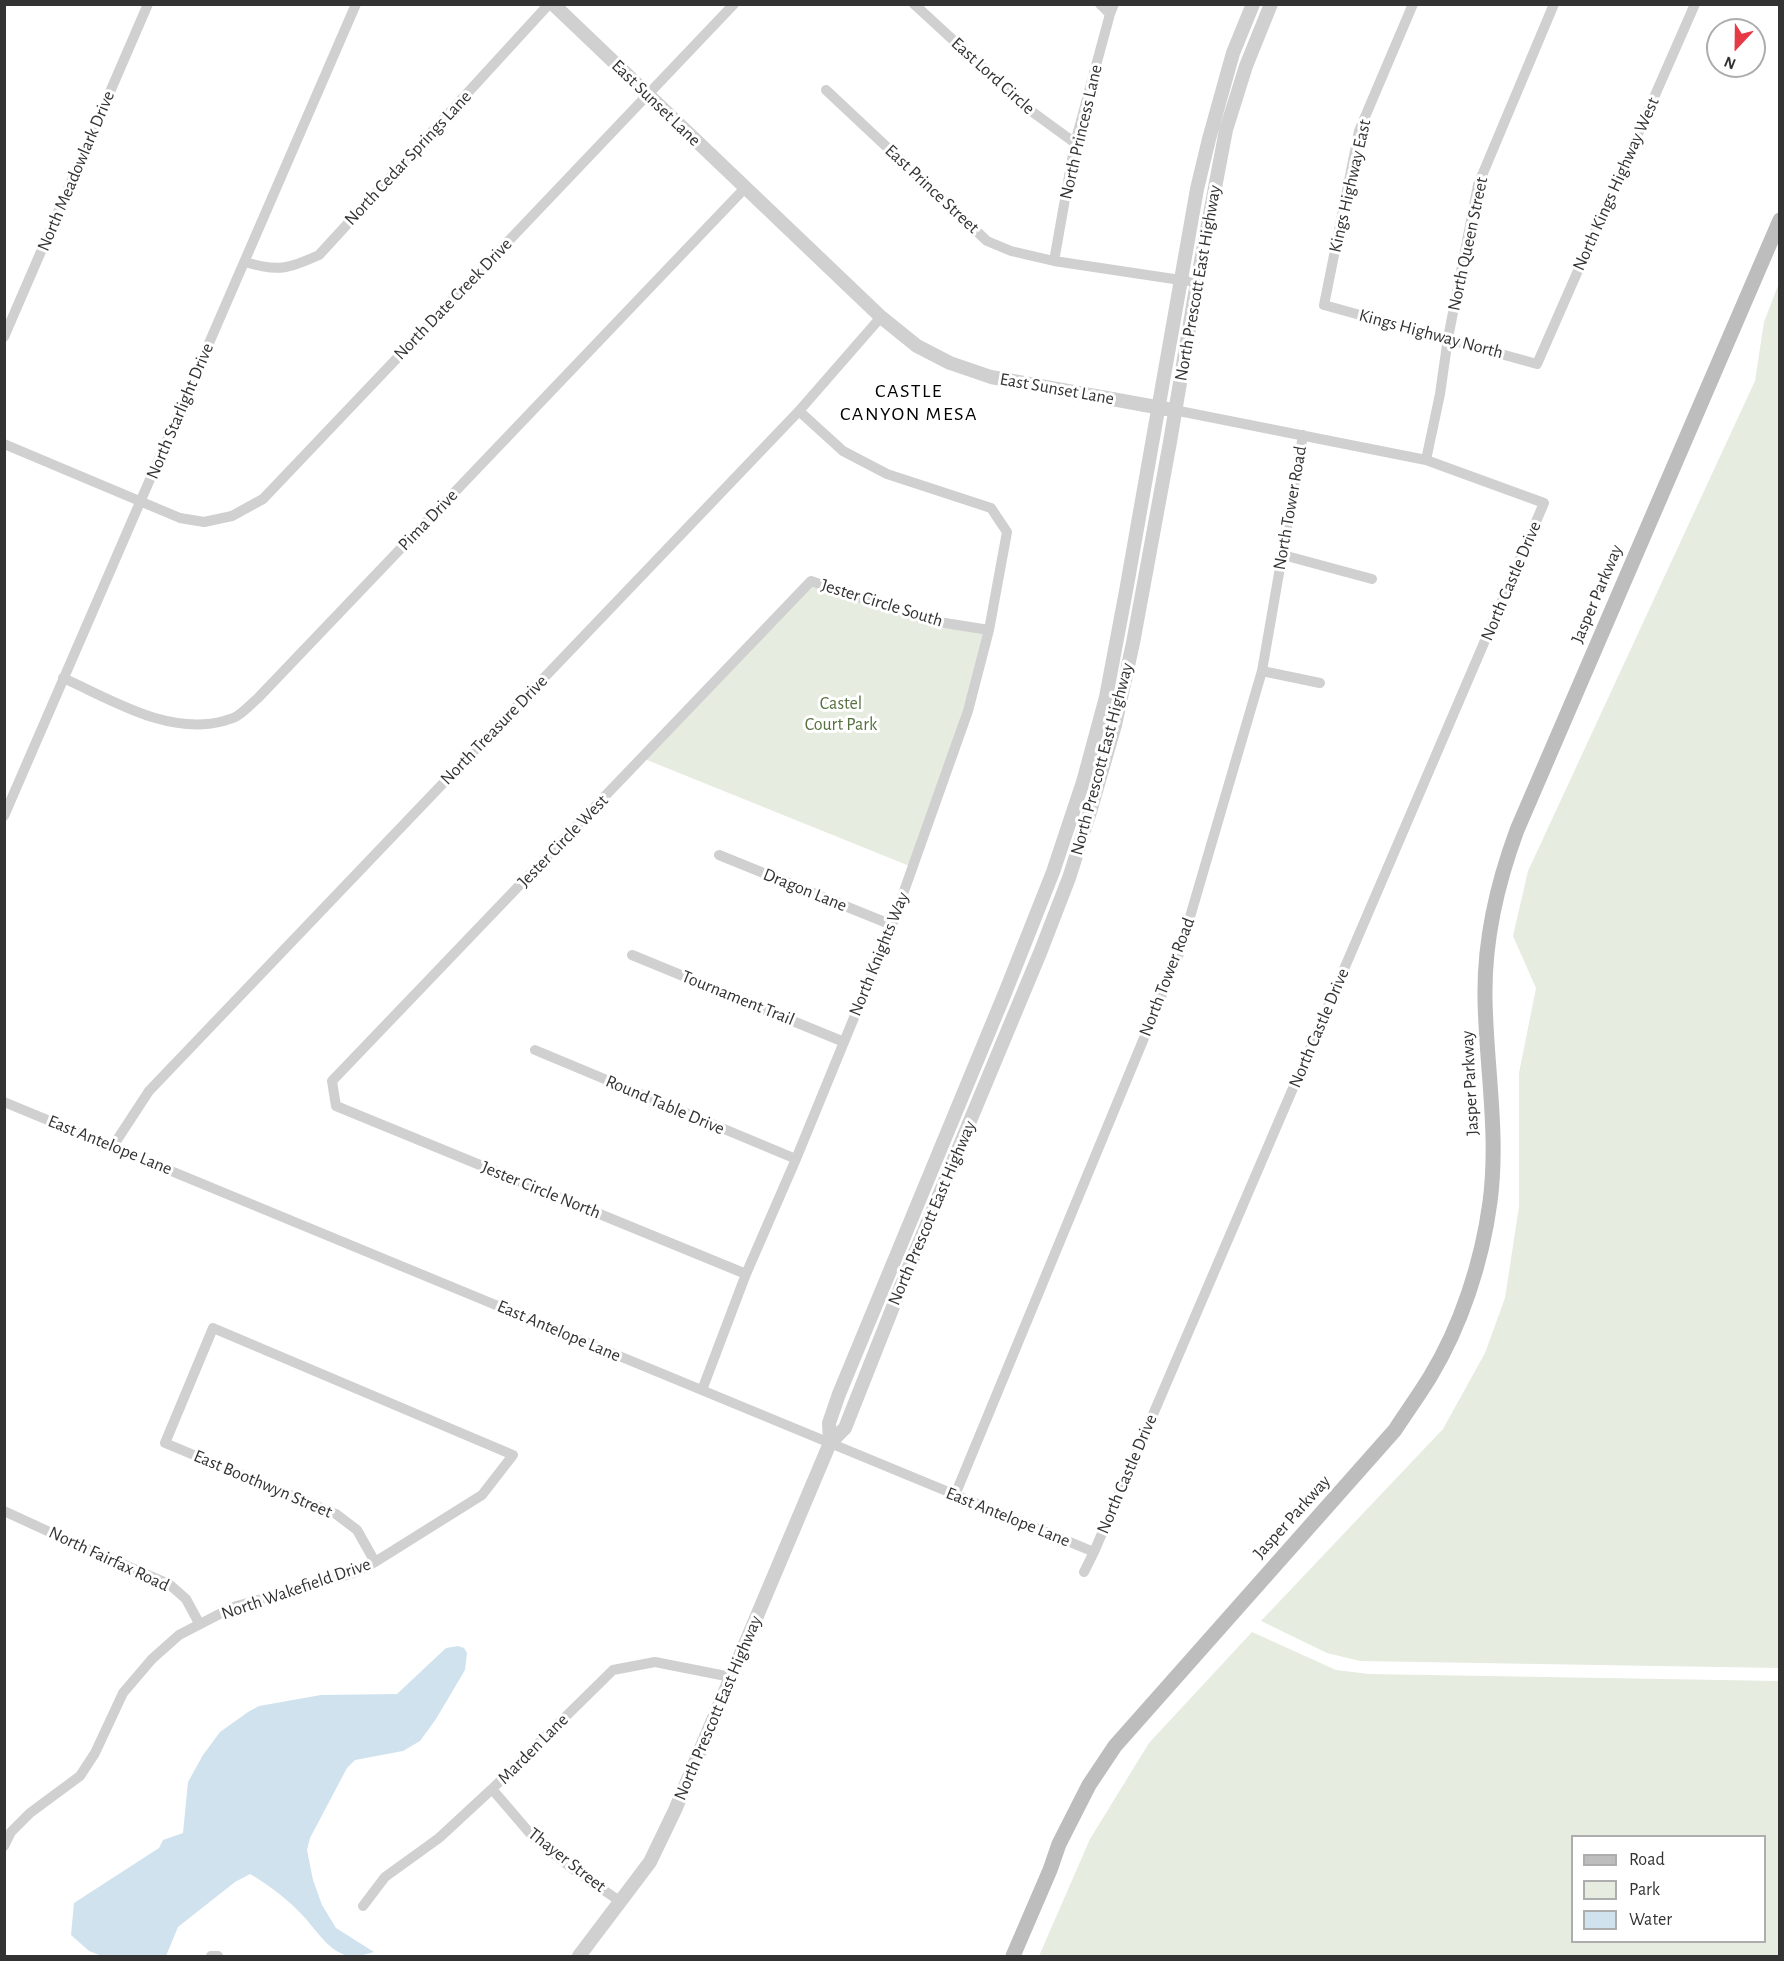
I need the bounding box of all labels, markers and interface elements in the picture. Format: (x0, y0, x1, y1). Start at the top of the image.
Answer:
north arrow (1706, 18, 1766, 78)
street label: East Lord Circle (947, 33, 1039, 119)
text: N (1722, 53, 1738, 72)
street label: East Sunset Lane (607, 55, 705, 151)
street label: North Princess Lane (1055, 62, 1107, 202)
street label: North Cedar Springs Lane (340, 86, 476, 230)
street label: North Meadowlark Drive (32, 88, 120, 254)
street label: North Kings Highway West (1568, 94, 1664, 274)
street label: Kings Highway East (1324, 117, 1376, 255)
street label: East Prince Street (880, 140, 984, 238)
street label: North Queen Street (1443, 175, 1493, 313)
street label: North Prescott East Highway (1170, 183, 1226, 383)
street label: North Date Creek Drive (389, 234, 517, 364)
street label: Kings Highway North (1357, 304, 1505, 364)
street label: North Starlight Drive (142, 340, 218, 482)
street label: East Sunset Lane (998, 368, 1116, 410)
district label: CASTLE CANYON MESA (840, 379, 978, 426)
street label: North Tower Road (1268, 444, 1312, 572)
street label: Pima Drive (394, 485, 462, 555)
street label: North Castle Drive (1476, 518, 1546, 644)
street label: Jasper Parkway (1567, 541, 1627, 647)
street label: Jester Circle South (819, 574, 945, 632)
street label: North Prescott East Highway (1066, 660, 1138, 858)
street label: North Treasure Drive (436, 670, 552, 790)
park label: Castel Court Park (805, 693, 877, 736)
street label: Jester Circle West (513, 790, 613, 892)
street label: Dragon Lane (760, 863, 850, 917)
street label: North Knights Way (844, 889, 914, 1019)
street label: North Tower Road (1134, 915, 1200, 1039)
street label: North Castle Drive (1284, 965, 1354, 1091)
street label: Tournament Trail (678, 966, 798, 1030)
street label: Jasper Parkway (1456, 1030, 1484, 1136)
street label: Round Table Drive (602, 1070, 728, 1140)
street label: East Antelope Lane (45, 1110, 175, 1180)
street label: North Prescott East Highway (883, 1117, 981, 1309)
street label: Jester Circle North (478, 1156, 604, 1224)
street label: East Antelope Lane (494, 1295, 624, 1367)
street label: North Castle Drive (1092, 1411, 1162, 1537)
street label: East Boothwyn Street (190, 1445, 336, 1523)
street label: Jasper Parkway (1249, 1471, 1335, 1563)
street label: East Antelope Lane (943, 1482, 1073, 1552)
street label: North Fairfax Road (45, 1522, 173, 1596)
street label: North Wakefield Drive (218, 1553, 374, 1625)
street label: North Prescott East Highway (669, 1612, 767, 1804)
street label: Marden Lane (493, 1709, 573, 1789)
street label: Thayer Street (524, 1823, 610, 1897)
legend (1571, 1835, 1766, 1943)
text: Road (1629, 1851, 1665, 1869)
text: Park (1629, 1881, 1660, 1899)
text: Water (1629, 1911, 1672, 1929)

